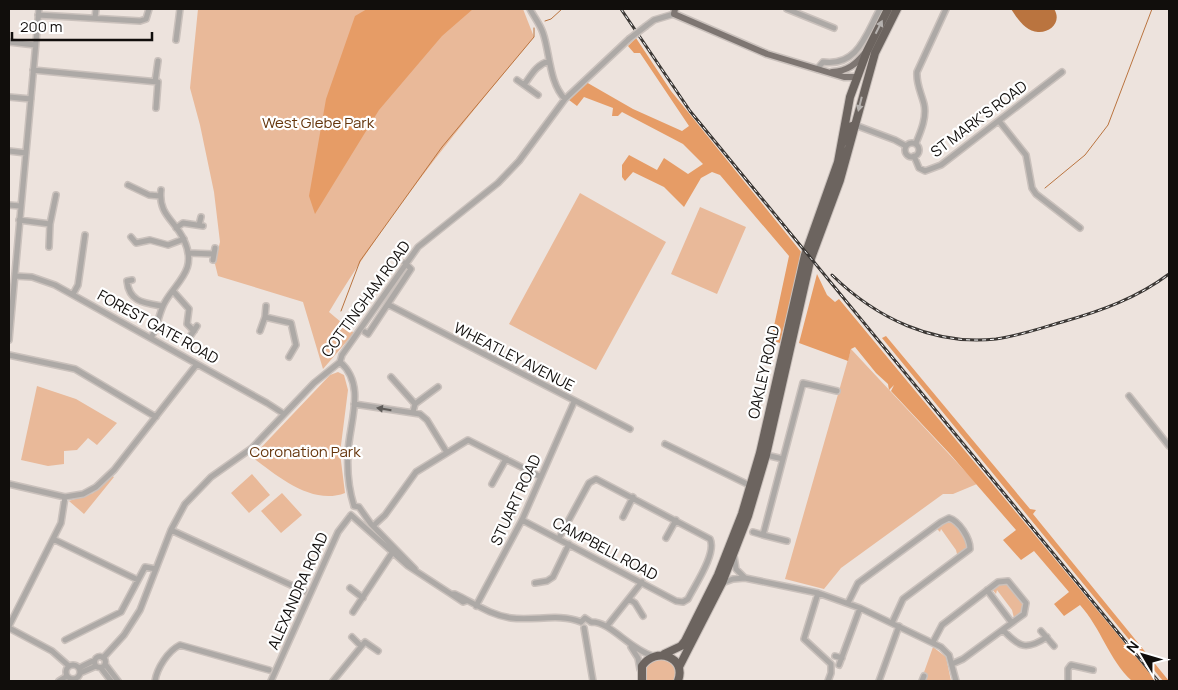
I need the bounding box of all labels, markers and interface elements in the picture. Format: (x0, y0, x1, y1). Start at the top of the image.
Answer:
scale bar (12, 10, 152, 42)
text: 200 m (20, 16, 63, 37)
one-way arrow (875, 20, 883, 34)
street label: ST MARK'S ROAD (926, 75, 1031, 162)
one-way arrow (856, 96, 864, 111)
park label: West Glebe Park (262, 112, 375, 133)
street label: COTTINGHAM ROAD (316, 236, 415, 361)
street label: FOREST GATE ROAD (94, 284, 223, 369)
street label: WHEATLEY AVENUE (450, 317, 578, 396)
street label: OAKLEY ROAD (743, 323, 784, 421)
one-way arrow (375, 404, 391, 412)
park label: Coronation Park (249, 441, 361, 462)
street label: STUART ROAD (485, 451, 546, 549)
street label: CAMPBELL ROAD (549, 512, 662, 585)
street label: ALEXANDRA ROAD (262, 529, 333, 653)
north arrow (1118, 630, 1168, 680)
text: N (1122, 637, 1143, 657)

